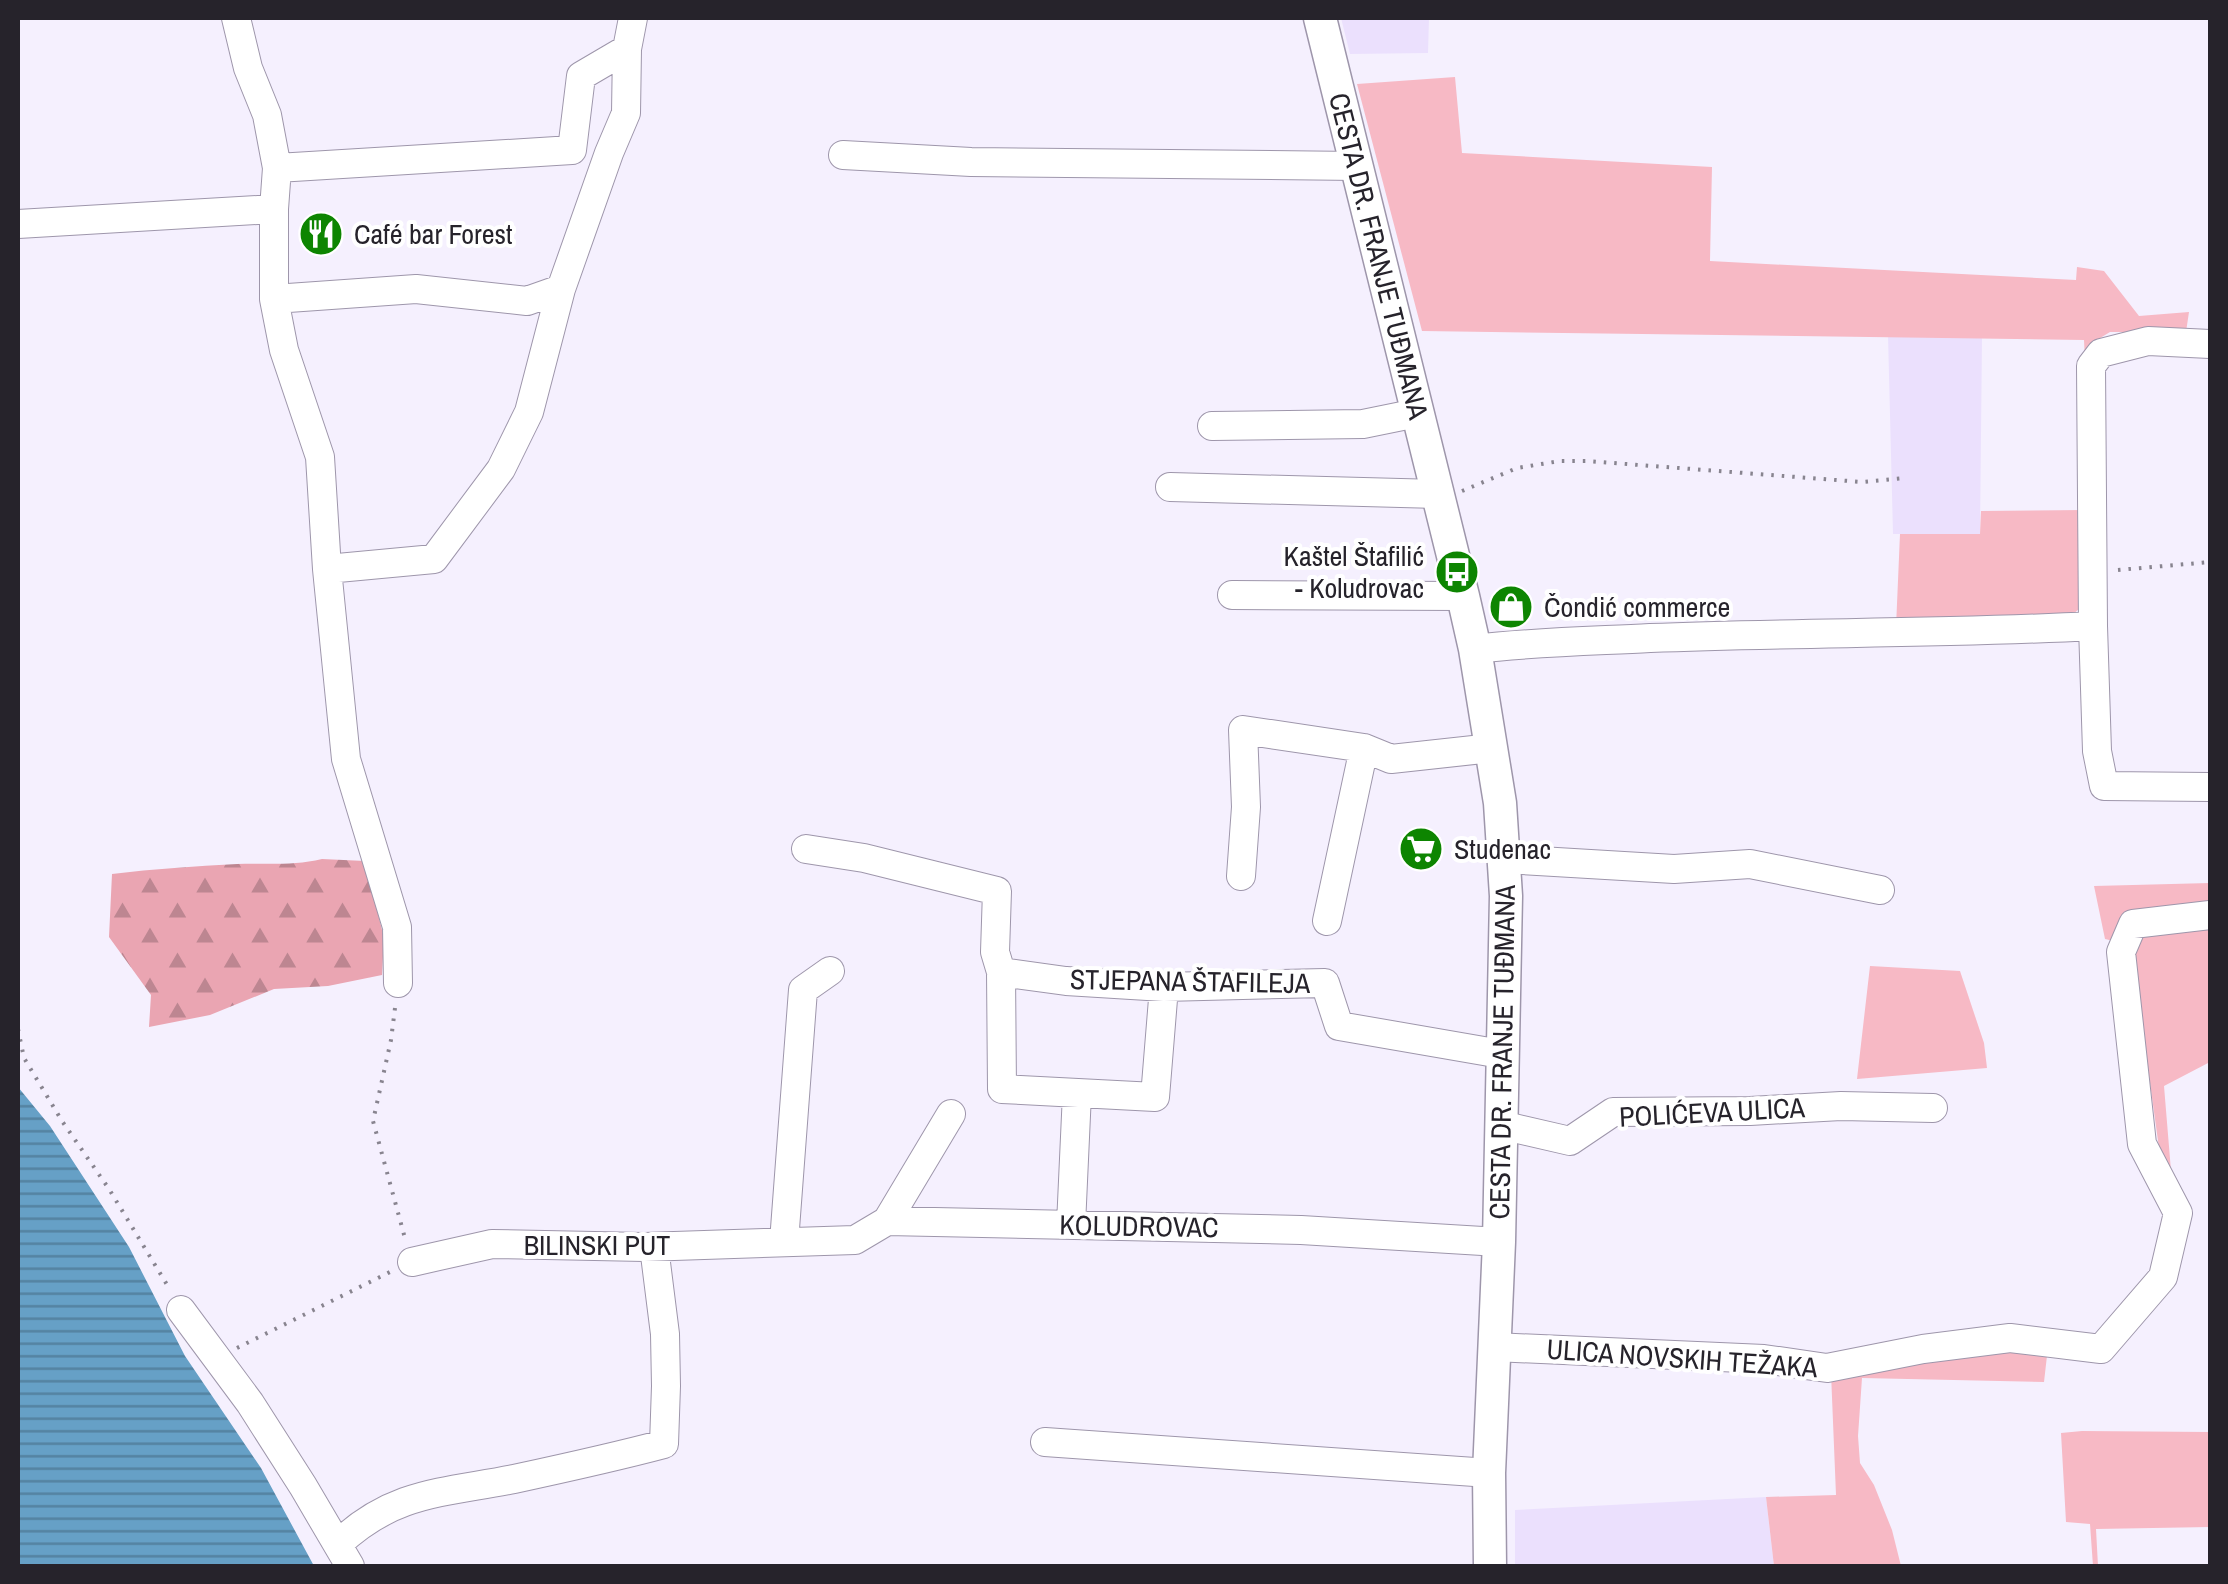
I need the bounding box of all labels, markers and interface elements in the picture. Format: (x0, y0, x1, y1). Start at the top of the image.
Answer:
street label: CESTA DR. FRANJE TUĐMANA (1320, 89, 1438, 424)
restaurant icon: Café bar Forest (298, 211, 344, 257)
place label: Café bar Forest (354, 215, 512, 253)
place label: Kaštel Štafilić - Koludrovac (1284, 537, 1424, 607)
bus stop icon: Kaštel Štafilić - Koludrovac (1434, 549, 1480, 595)
shop icon: Čondić commerce (1488, 584, 1534, 630)
place label: Čondić commerce (1544, 588, 1730, 626)
supermarket icon: Studenac (1398, 826, 1444, 872)
place label: Studenac (1454, 830, 1551, 868)
street label: CESTA DR. FRANJE TUĐMANA (1480, 884, 1524, 1220)
street label: STJEPANA ŠTAFILEJA (1069, 960, 1311, 1002)
street label: POLIĆEVA ULICA (1618, 1088, 1807, 1136)
street label: KOLUDROVAC (1059, 1206, 1219, 1246)
street label: BILINSKI PUT (524, 1226, 670, 1264)
street label: ULICA NOVSKIH TEŽAKA (1545, 1330, 1819, 1386)

